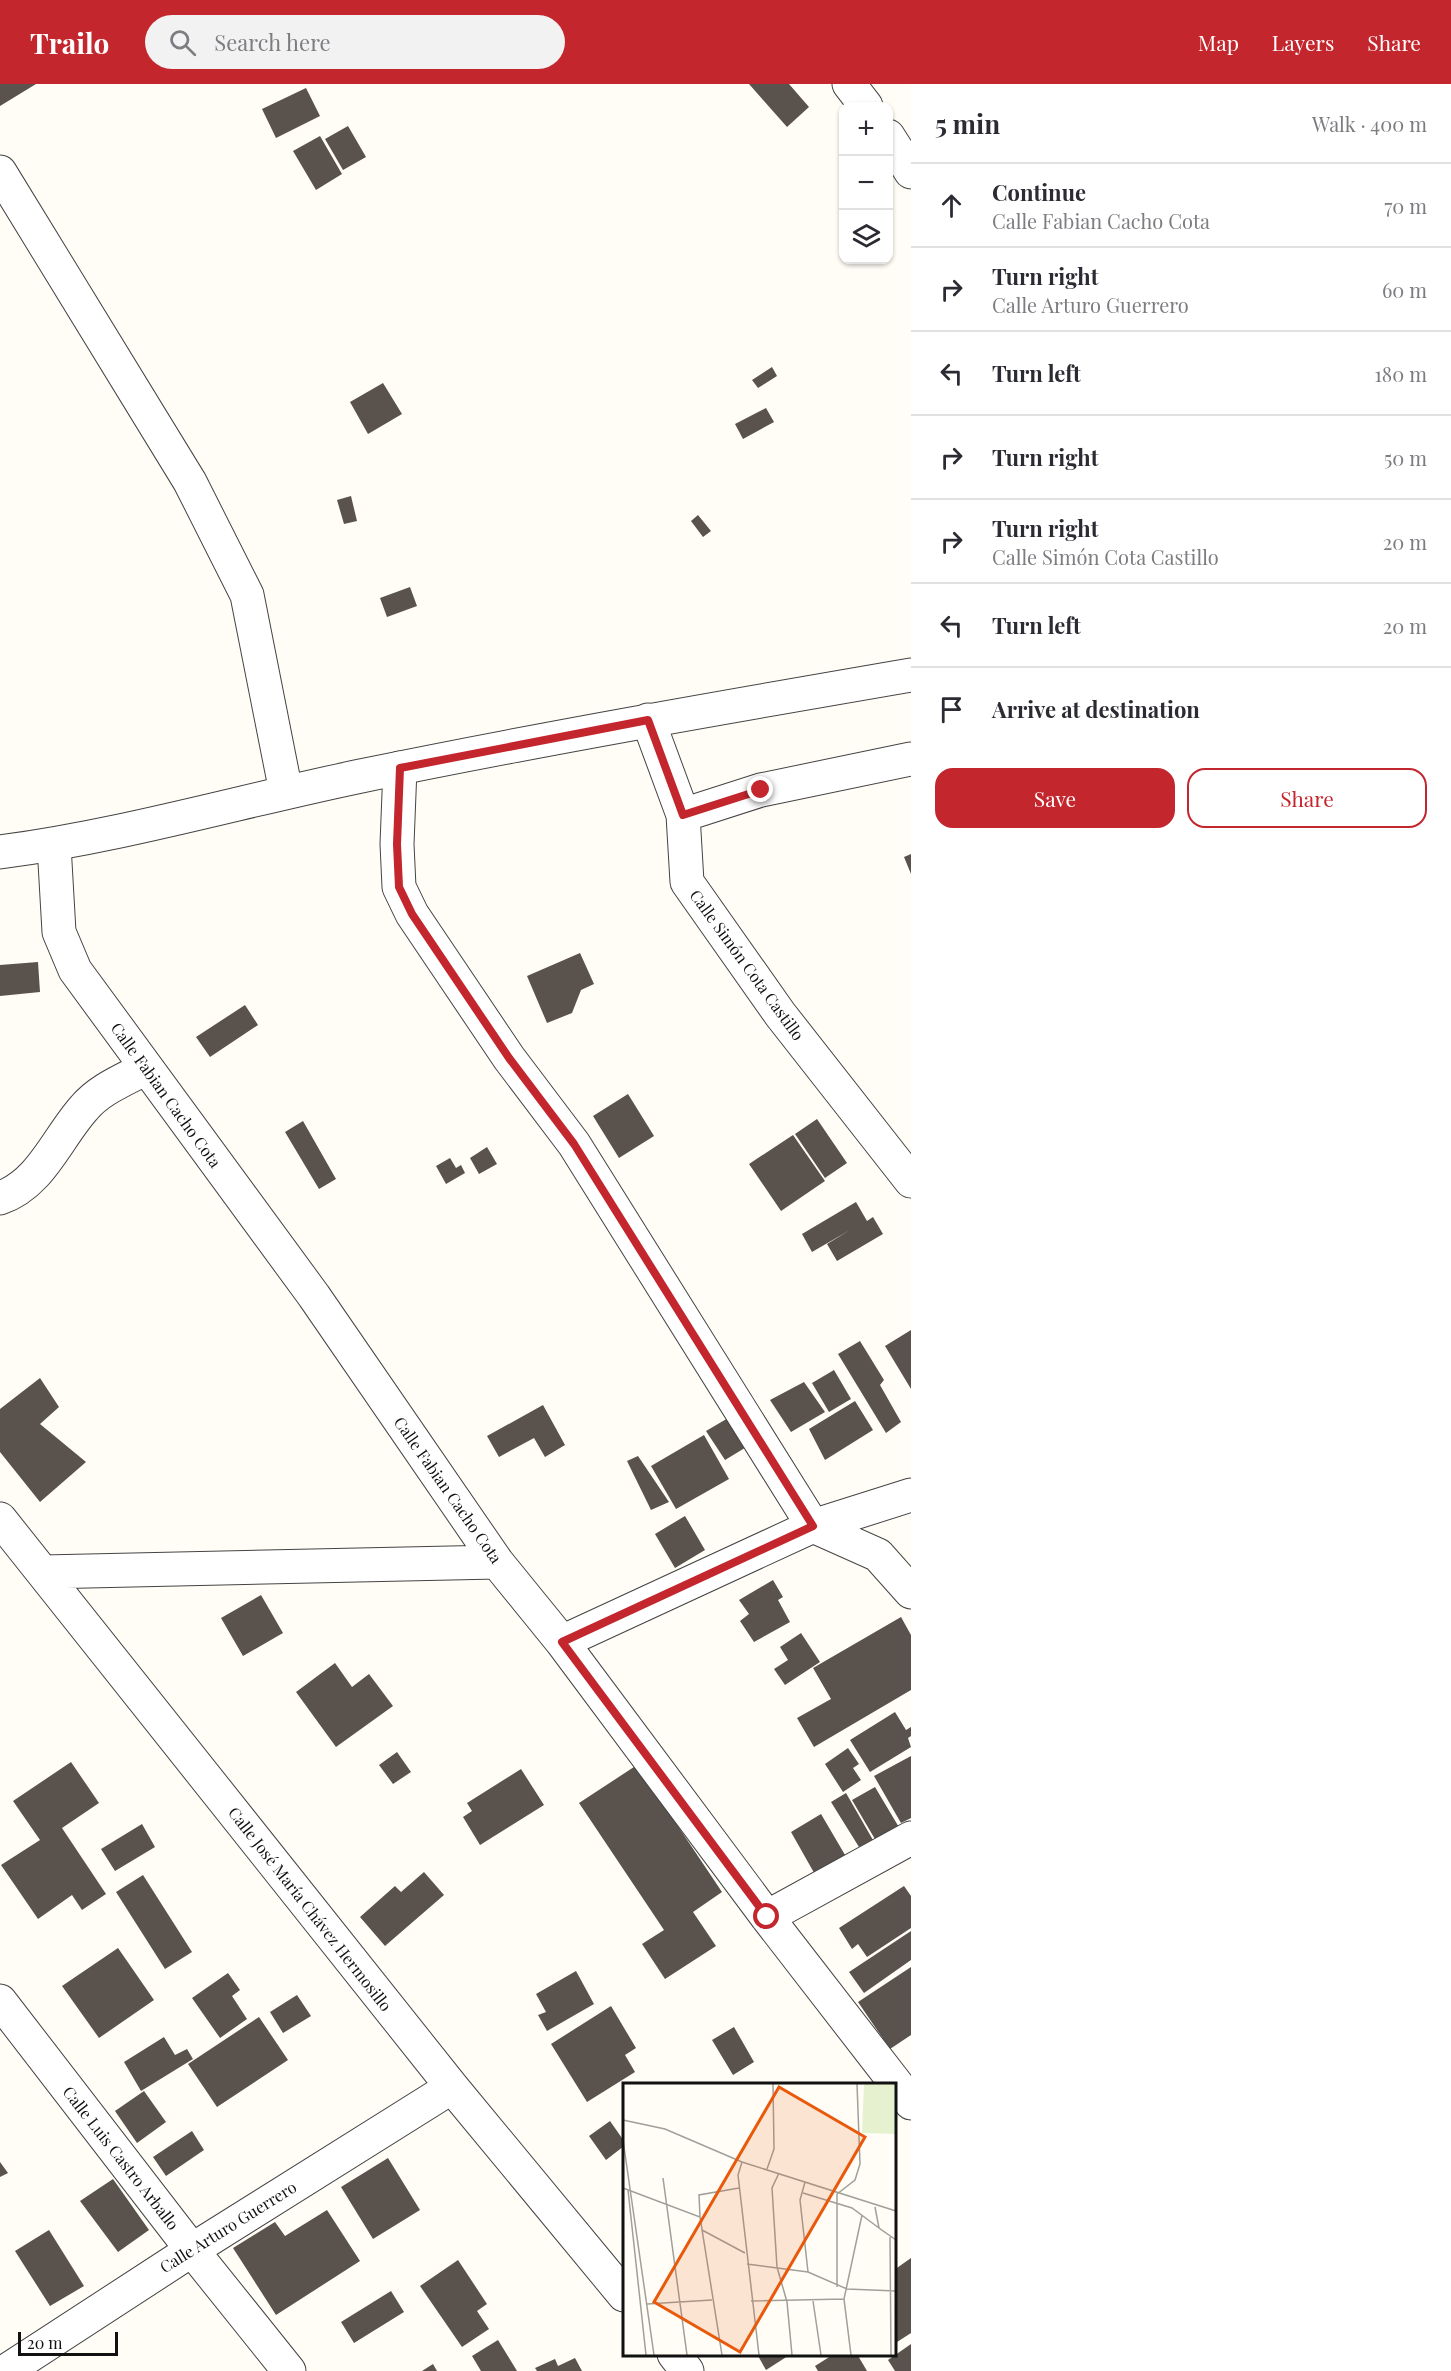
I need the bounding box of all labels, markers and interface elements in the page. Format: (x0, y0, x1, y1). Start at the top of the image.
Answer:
search box (145, 15, 565, 69)
text: Trailo (30, 24, 109, 61)
icon: search (166, 26, 199, 59)
text: Search here (214, 27, 331, 57)
text: Map (1198, 28, 1239, 56)
text: Layers (1272, 28, 1334, 56)
text: Share (1367, 28, 1421, 56)
map controls (839, 102, 893, 264)
button: + (839, 102, 893, 156)
text: 5 min (935, 106, 1000, 141)
text: Walk · 400 m (1312, 110, 1427, 137)
button: − (839, 156, 893, 210)
text: Continue (992, 177, 1086, 207)
icon: ahead (935, 189, 968, 222)
text: 70 m (1384, 192, 1427, 219)
text: Calle Fabian Cacho Cota (992, 207, 1210, 234)
button: layers (839, 210, 893, 264)
text: Turn right (992, 261, 1098, 291)
icon: right (935, 273, 968, 306)
text: 60 m (1382, 276, 1427, 303)
text: Calle Arturo Guerrero (992, 291, 1189, 318)
icon: left (935, 357, 968, 390)
text: Turn left (992, 358, 1081, 388)
text: 180 m (1374, 360, 1427, 387)
icon: right (935, 441, 968, 474)
text: Turn right (992, 442, 1098, 472)
text: 50 m (1384, 444, 1427, 471)
text: Turn right (992, 513, 1098, 543)
icon: right (935, 525, 968, 558)
text: 20 m (1383, 528, 1427, 555)
text: Calle Simón Cota Castillo (992, 543, 1219, 570)
icon: left (935, 609, 968, 642)
text: Turn left (992, 610, 1081, 640)
text: 20 m (1383, 612, 1427, 639)
icon: arrive (935, 693, 968, 726)
text: Arrive at destination (992, 694, 1200, 724)
button: Save (935, 768, 1175, 828)
button: Share (1187, 768, 1427, 828)
route end (747, 776, 773, 802)
street label: Calle Simón Cota Castillo (686, 885, 809, 1044)
street label: Calle Fabian Cacho Cota (107, 1018, 226, 1171)
street label: Calle Fabian Cacho Cota (390, 1412, 507, 1567)
street label: Calle José María Chávez Hermosillo (224, 1802, 397, 2015)
route start (753, 1903, 779, 1929)
street label: Calle Luis Castro Arballo (59, 2081, 184, 2234)
inset map (623, 2083, 896, 2356)
street label: Calle Arturo Guerrero (155, 2176, 300, 2277)
scale bar (18, 2329, 118, 2356)
text: 20 m (27, 2332, 62, 2353)

